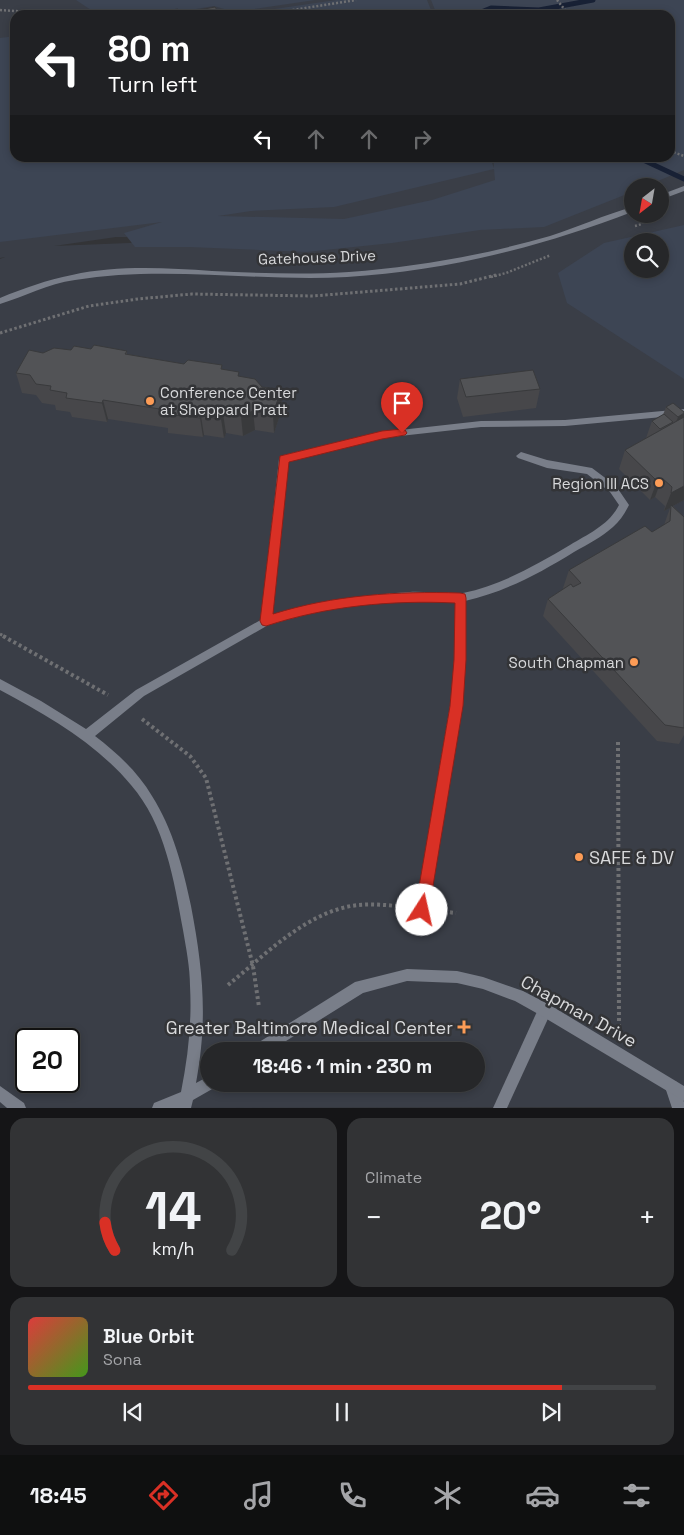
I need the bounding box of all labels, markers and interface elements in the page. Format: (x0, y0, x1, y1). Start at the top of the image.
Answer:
text: 80 m (108, 27, 190, 71)
icon: left (25, 30, 90, 95)
text: Turn left (108, 70, 198, 98)
icon: left (249, 125, 277, 153)
icon: ahead (302, 125, 330, 153)
icon: ahead (355, 125, 383, 153)
icon: right (408, 125, 436, 153)
north arrow (624, 178, 669, 222)
map controls (624, 178, 669, 278)
button: search (624, 233, 669, 278)
street label: Gatehouse Drive (258, 245, 376, 269)
pin (381, 382, 423, 433)
place label: Conference Center at Sheppard Pratt (160, 383, 297, 419)
icon: arrive (388, 389, 416, 417)
marker: Conference Center at Sheppard Pratt (144, 395, 156, 407)
place label: Region III ACS (552, 474, 649, 493)
marker: Region III ACS (653, 477, 665, 489)
place label: South Chapman (509, 653, 624, 672)
marker: South Chapman (628, 656, 640, 668)
place label: SAFE & DV (589, 846, 674, 869)
marker: SAFE & DV (573, 851, 585, 863)
position arrow (395, 883, 447, 935)
street label: Chapman Drive (517, 970, 641, 1052)
place label: Greater Baltimore Medical Center (166, 1016, 453, 1039)
marker: Greater Baltimore Medical Center (457, 1020, 471, 1034)
speed limit sign: 20 (15, 1028, 80, 1093)
text: 18:46 · 1 min · 230 m (253, 1054, 432, 1079)
text: Climate (365, 1167, 422, 1188)
text: 14 (145, 1178, 202, 1244)
text: 20° (479, 1192, 542, 1240)
text: − (365, 1199, 382, 1235)
text: + (639, 1199, 656, 1235)
text: km/h (152, 1237, 195, 1260)
text: Blue Orbit (103, 1324, 194, 1349)
text: Sona (103, 1349, 142, 1370)
icon: previous (119, 1398, 147, 1426)
icon: pause (328, 1398, 356, 1426)
icon: next (537, 1398, 565, 1426)
icon: directions (146, 1478, 181, 1513)
icon: music (241, 1478, 276, 1513)
icon: phone (335, 1478, 370, 1513)
icon: climate (430, 1478, 465, 1513)
icon: car (525, 1478, 560, 1513)
icon: filters (619, 1478, 654, 1513)
text: 18:45 (30, 1481, 87, 1509)

